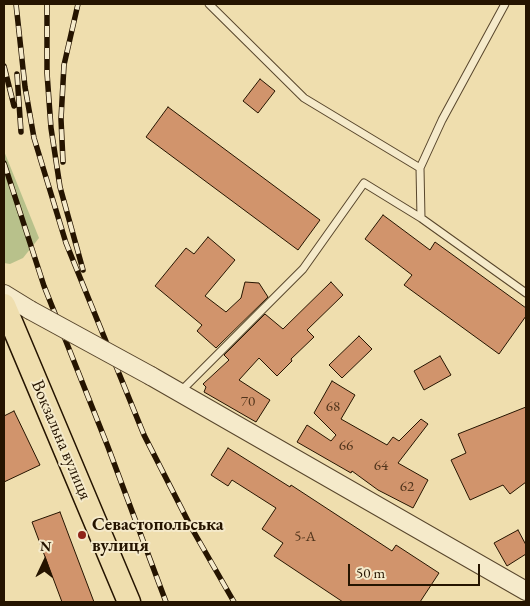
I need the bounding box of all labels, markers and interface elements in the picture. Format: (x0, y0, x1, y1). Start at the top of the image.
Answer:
street label: Вокзальна вулиця (26, 377, 96, 503)
house number: 70 (241, 393, 255, 411)
house number: 68 (326, 398, 340, 416)
house number: 66 (339, 437, 353, 455)
house number: 64 (374, 457, 388, 475)
house number: 62 (400, 478, 414, 496)
place label: Севастопольська вулиця (92, 514, 224, 556)
house number: 5-А (294, 528, 316, 546)
marker: Севастопольська вулиця (76, 529, 88, 541)
north arrow (20, 536, 70, 586)
text: N (40, 537, 52, 555)
scale bar (350, 554, 482, 586)
text: 50 m (356, 563, 385, 582)

